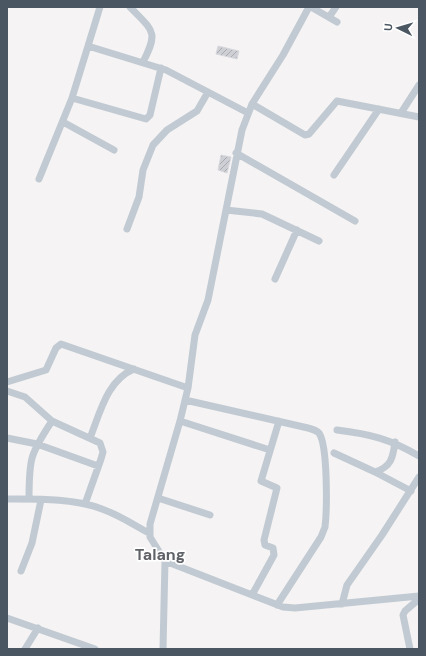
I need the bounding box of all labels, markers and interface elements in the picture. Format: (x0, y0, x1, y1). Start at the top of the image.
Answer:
north arrow (378, 8, 418, 48)
text: U (381, 23, 395, 31)
district label: Talang (135, 544, 185, 565)

